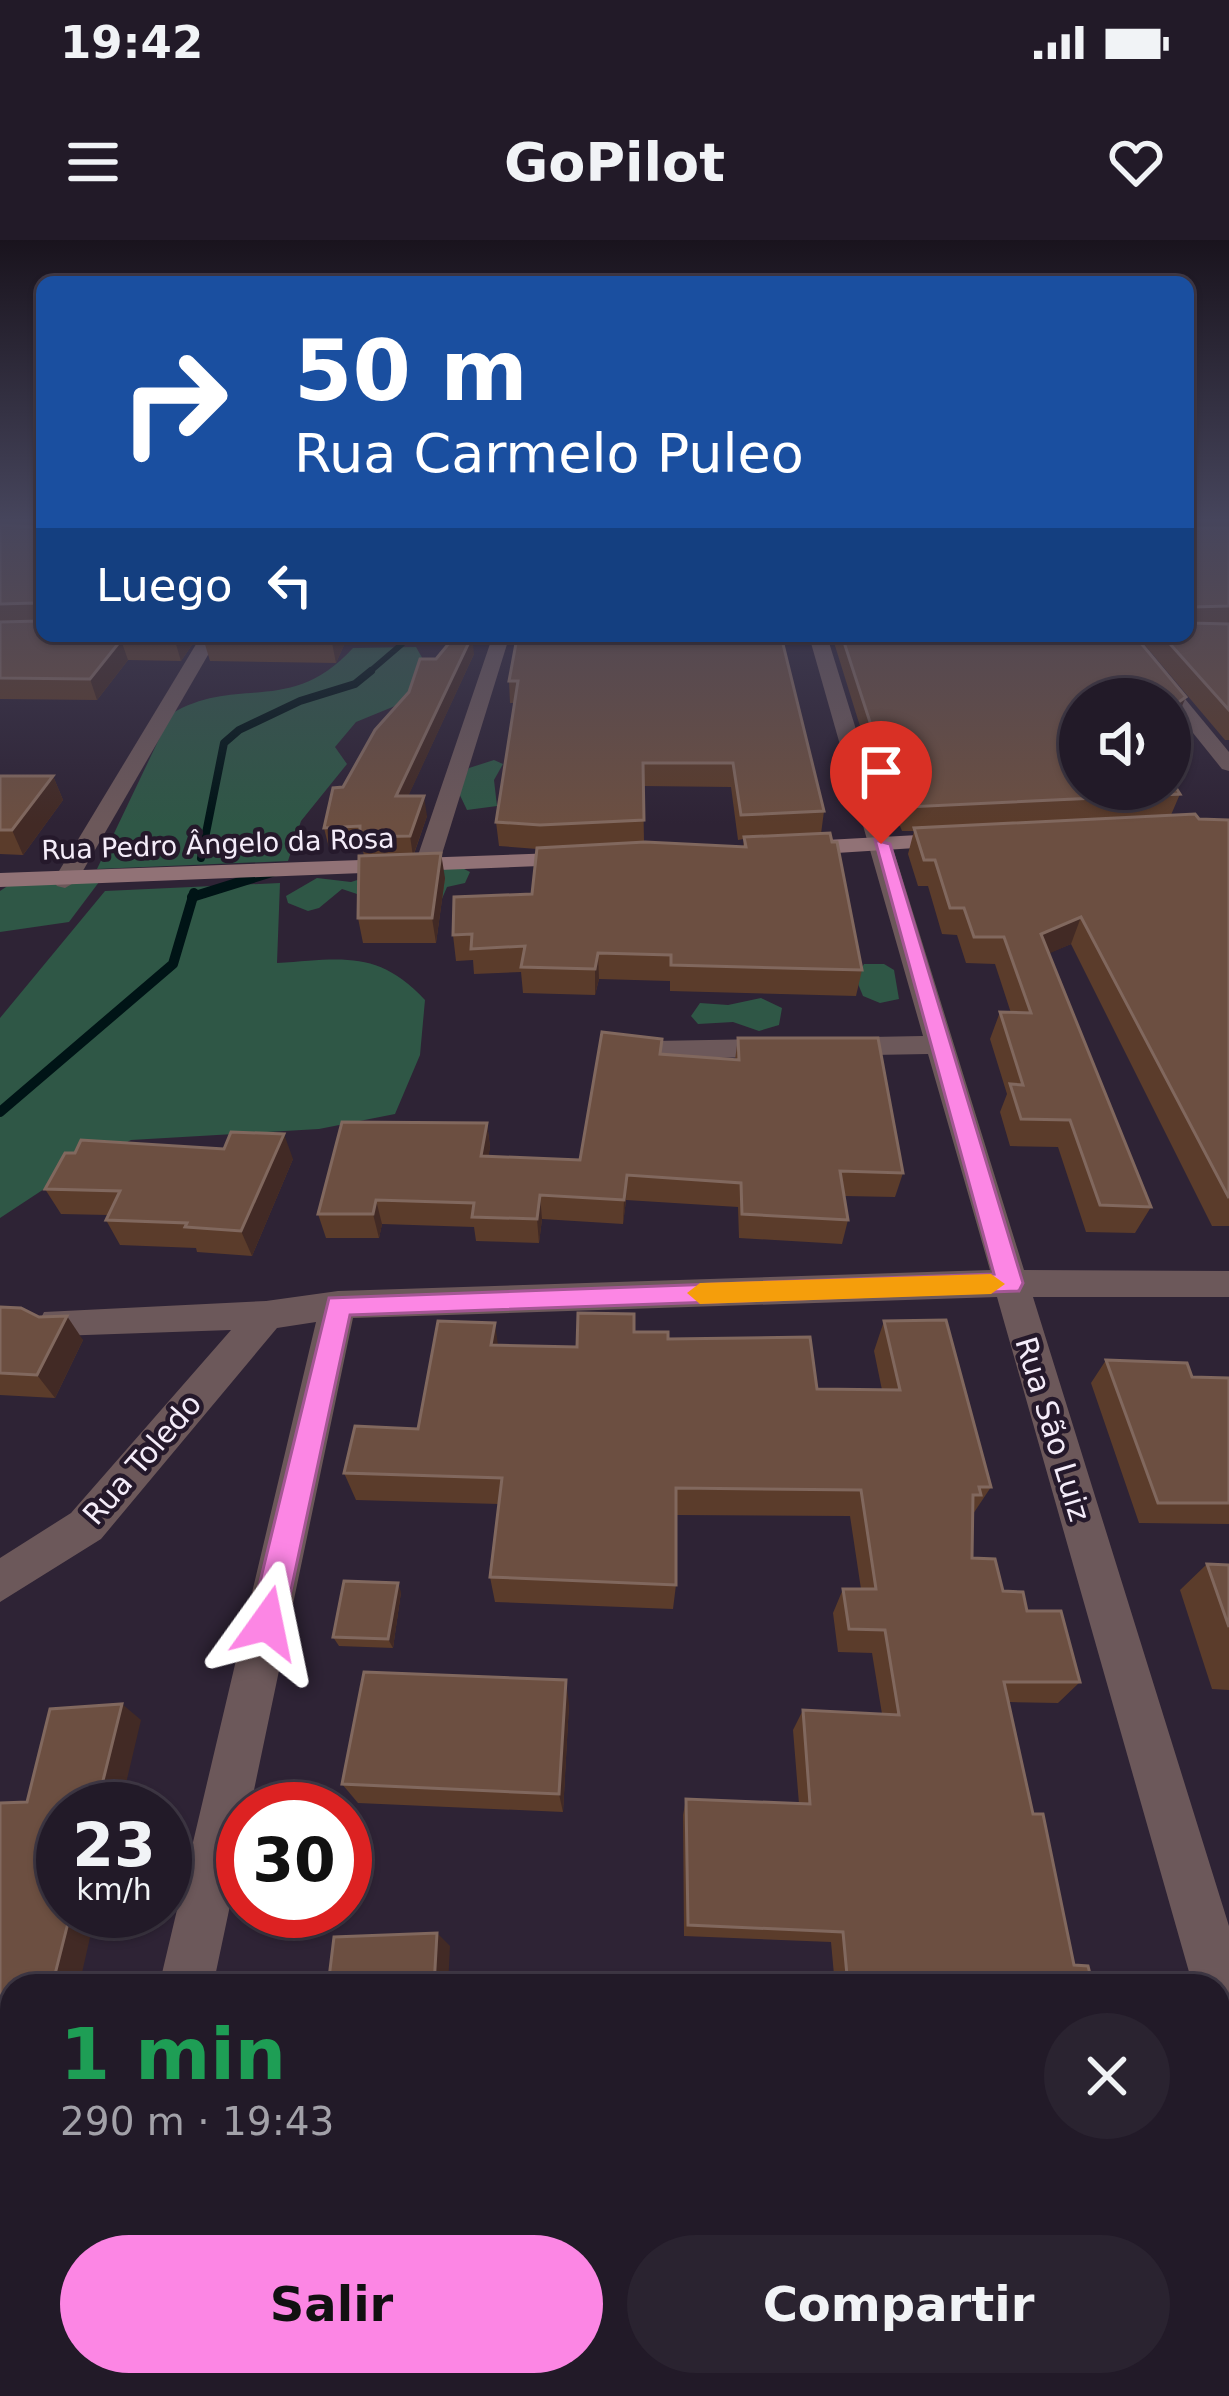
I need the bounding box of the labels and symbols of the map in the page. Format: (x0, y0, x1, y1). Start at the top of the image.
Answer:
pin (830, 721, 932, 844)
street label: Rua Pedro Ângelo da Rosa (41, 822, 395, 866)
street label: Rua São Luiz (1008, 1333, 1098, 1525)
street label: Rua Toledo (76, 1386, 208, 1532)
position arrow (204, 1560, 330, 1686)
speed limit sign: 30 (216, 1782, 372, 1938)

